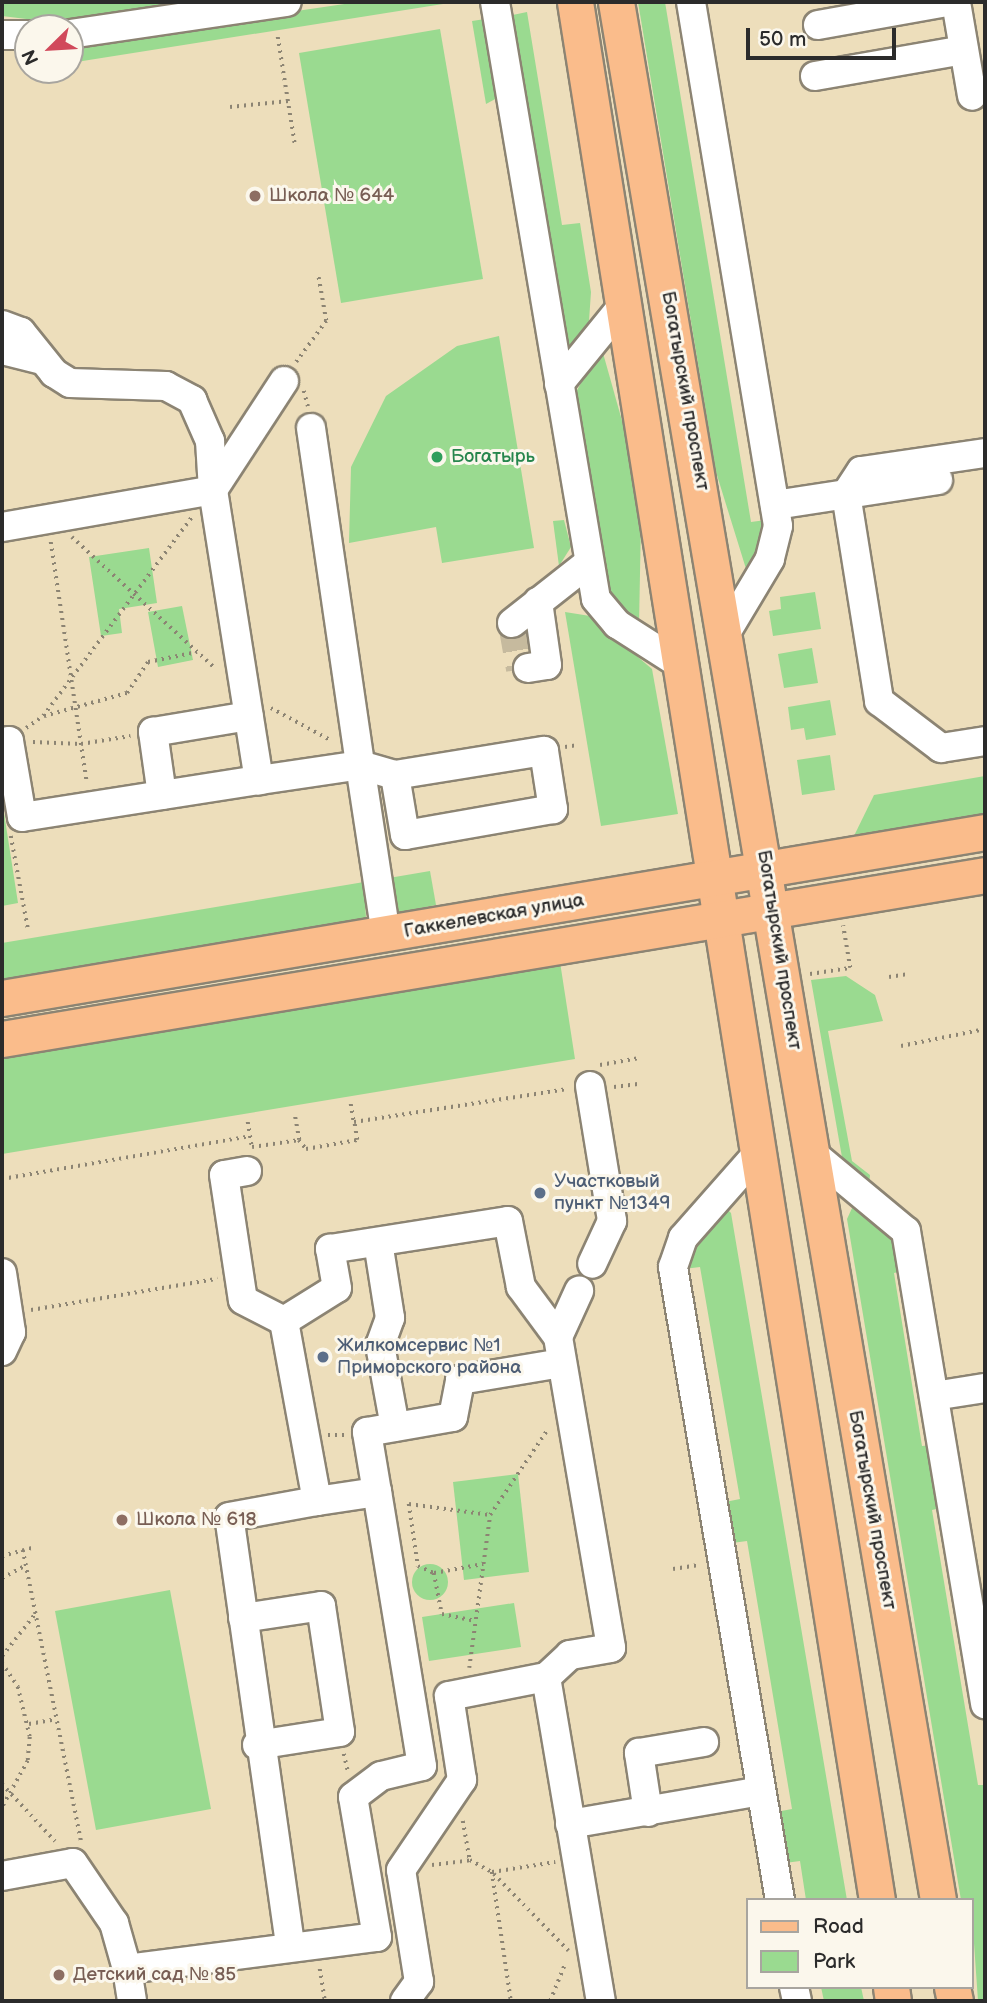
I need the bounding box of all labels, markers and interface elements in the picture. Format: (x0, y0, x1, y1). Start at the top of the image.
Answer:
north arrow (14, 14, 84, 84)
scale bar (749, 14, 900, 58)
text: 50 m (759, 27, 806, 52)
text: N (18, 46, 45, 68)
place label: Школа № 644 (269, 185, 394, 207)
marker: Школа № 644 (247, 188, 263, 204)
street label: Богатырский проспект (656, 290, 714, 492)
place label: Богатырь (451, 446, 535, 468)
marker: Богатырь (429, 449, 445, 465)
street label: Богатырский проспект (752, 848, 806, 1052)
street label: Гаккелевская улица (402, 889, 586, 943)
place label: Участковый пункт №1349 (554, 1171, 671, 1215)
marker: Участковый пункт №1349 (532, 1185, 548, 1201)
place label: Жилкомсервис №1 Приморского района (337, 1335, 521, 1379)
marker: Жилкомсервис №1 Приморского района (315, 1349, 331, 1365)
street label: Богатырский проспект (843, 1409, 901, 1611)
place label: Школа № 618 (136, 1509, 257, 1531)
marker: Школа № 618 (114, 1512, 130, 1528)
legend (746, 1898, 973, 1989)
text: Road (813, 1914, 864, 1939)
text: Park (813, 1949, 855, 1974)
place label: Детский сад № 85 (73, 1964, 236, 1986)
marker: Детский сад № 85 (51, 1967, 67, 1983)

